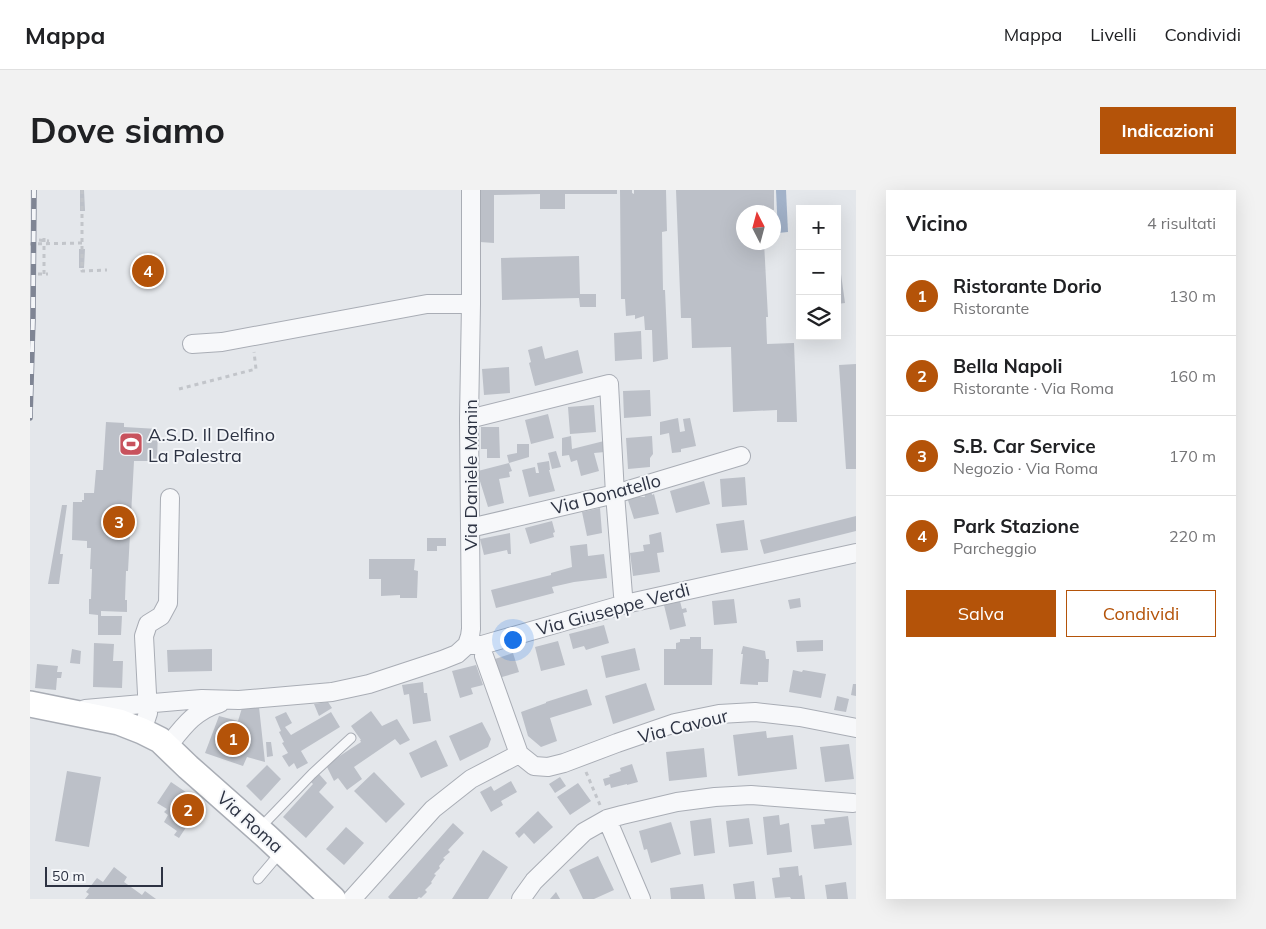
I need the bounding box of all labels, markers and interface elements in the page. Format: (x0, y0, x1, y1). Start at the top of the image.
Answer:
text: Mappa (25, 20, 105, 50)
text: Mappa (1004, 23, 1062, 46)
text: Livelli (1090, 23, 1136, 46)
text: Condividi (1164, 23, 1241, 46)
button: Indicazioni (1100, 107, 1236, 154)
text: Dove siamo (30, 108, 225, 152)
north arrow (736, 205, 781, 250)
map controls (796, 205, 841, 340)
button: + (796, 205, 841, 250)
text: Vicino (906, 210, 968, 236)
text: 4 risultati (1147, 213, 1216, 233)
button: − (796, 250, 841, 295)
pin: 4 (132, 252, 164, 290)
text: Ristorante Dorio (953, 274, 1102, 298)
text: 1 (917, 286, 927, 306)
text: 130 m (1169, 286, 1216, 306)
button: layers (796, 295, 841, 340)
text: Ristorante (953, 298, 1029, 318)
text: Bella Napoli (953, 354, 1063, 378)
text: 2 (917, 366, 927, 386)
text: 160 m (1169, 366, 1216, 386)
text: Ristorante · Via Roma (953, 378, 1114, 398)
street label: Via Daniele Manin (459, 399, 482, 551)
place label: A.S.D. Il Delfino La Palestra (148, 423, 275, 467)
sports icon: A.S.D. Il Delfino La Palestra (118, 431, 144, 457)
text: S.B. Car Service (953, 434, 1096, 458)
text: 3 (917, 446, 927, 466)
text: 170 m (1169, 446, 1216, 466)
text: Negozio · Via Roma (953, 458, 1098, 478)
street label: Via Donatello (549, 468, 663, 520)
pin: 3 (103, 503, 135, 541)
text: Park Stazione (953, 514, 1079, 538)
text: 4 (917, 526, 927, 546)
text: 220 m (1169, 526, 1216, 546)
text: Parcheggio (953, 538, 1037, 558)
street label: Via Giuseppe Verdi (534, 577, 692, 641)
button: Salva (906, 590, 1056, 637)
button: Condividi (1066, 590, 1216, 637)
your location (500, 627, 526, 653)
street label: Via Cavour (636, 704, 731, 748)
pin: 1 (217, 720, 249, 758)
street label: Via Roma (212, 786, 288, 858)
pin: 2 (172, 791, 204, 829)
scale bar (45, 864, 162, 887)
text: 50 m (52, 867, 85, 885)

